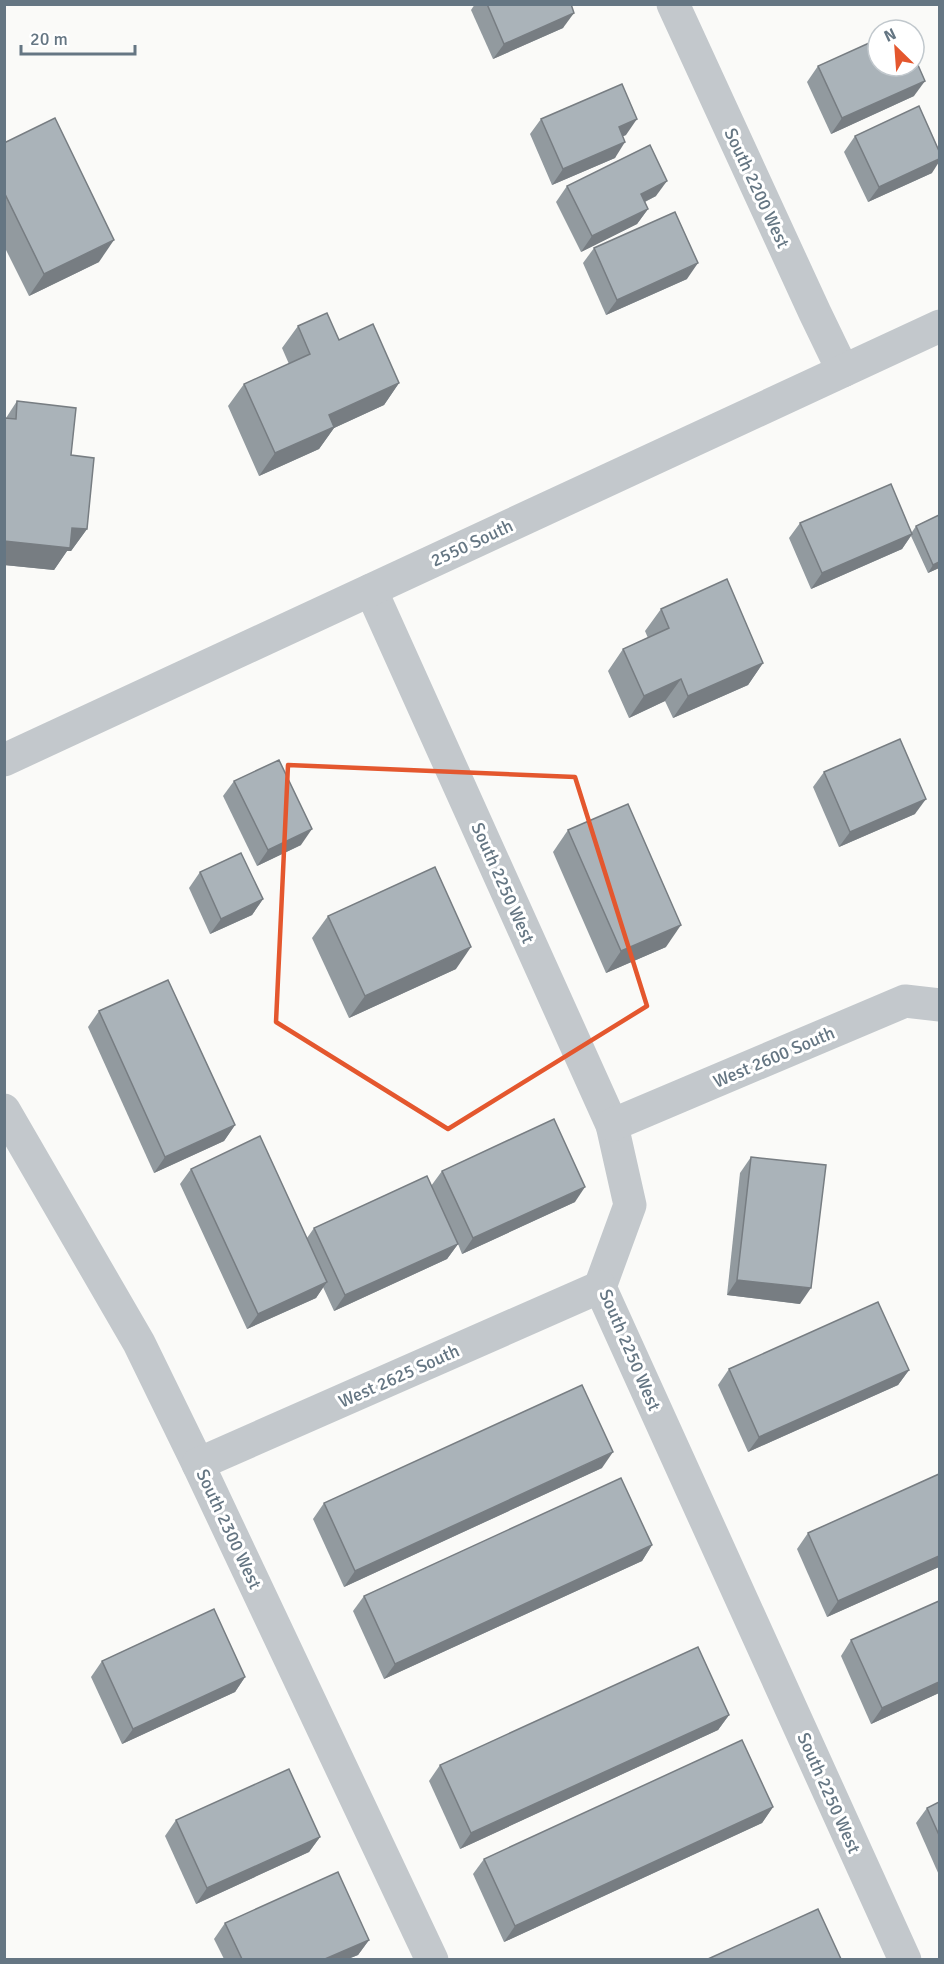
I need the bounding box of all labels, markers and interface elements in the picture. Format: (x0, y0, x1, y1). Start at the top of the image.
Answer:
scale bar (21, 18, 135, 56)
north arrow (866, 18, 926, 78)
text: N (881, 24, 899, 47)
text: 20 m (30, 28, 68, 50)
street label: South 2200 West (720, 124, 794, 252)
street label: 2550 South (427, 514, 517, 572)
street label: South 2250 West (467, 819, 539, 947)
street label: West 2600 South (710, 1021, 838, 1093)
street label: South 2250 West (594, 1286, 666, 1414)
street label: West 2625 South (335, 1340, 463, 1412)
street label: South 2300 West (192, 1465, 266, 1593)
street label: South 2250 West (793, 1729, 865, 1857)

